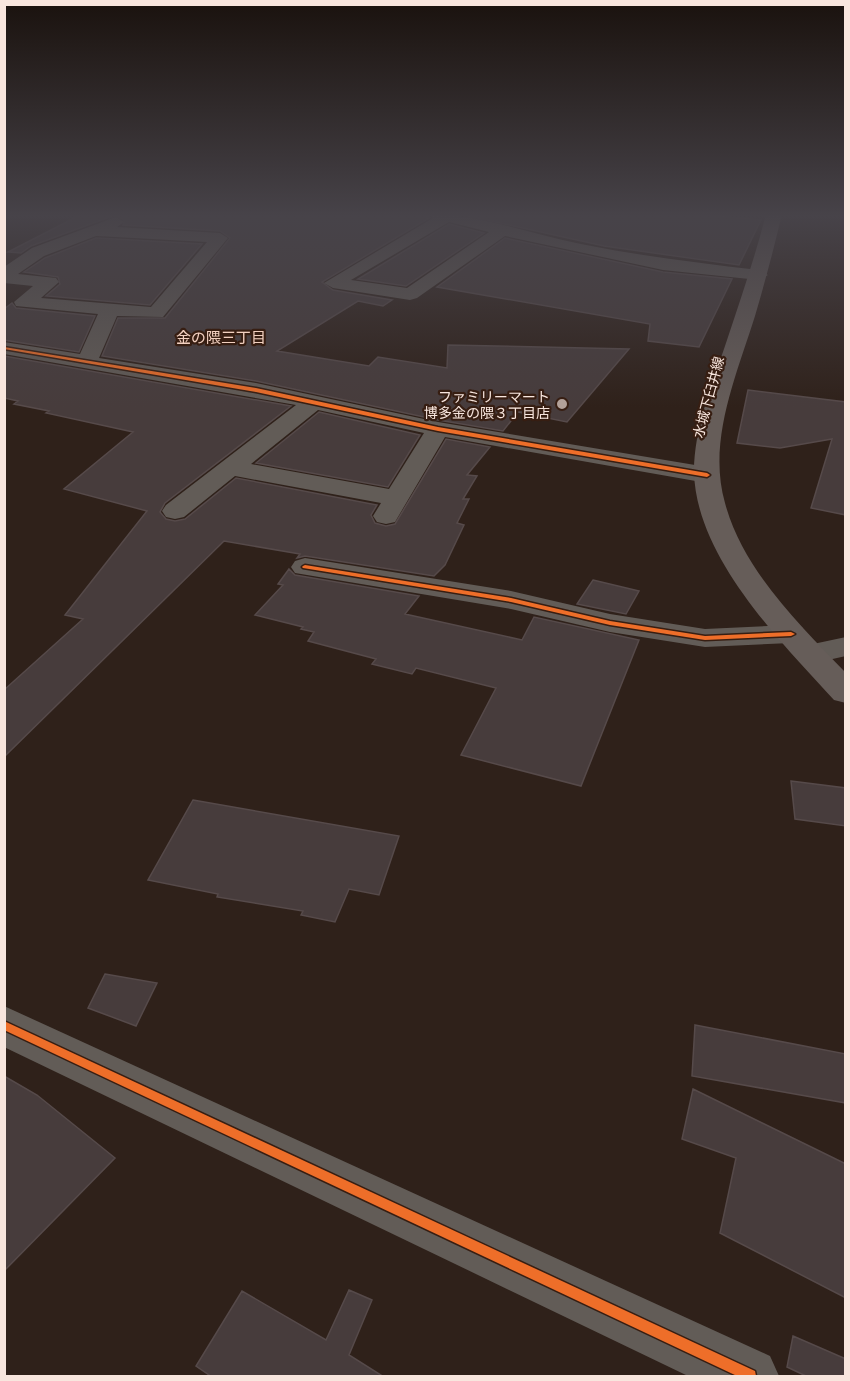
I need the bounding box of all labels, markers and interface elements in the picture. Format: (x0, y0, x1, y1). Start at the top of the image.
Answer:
district label: 金の隈三丁目 (176, 327, 266, 347)
street label: 水城下臼井線 (688, 354, 728, 440)
place label: ファミリーマート 博多金の隈３丁目店 (424, 387, 550, 422)
marker: ファミリーマート 博多金の隈３丁目店 (555, 397, 569, 411)

